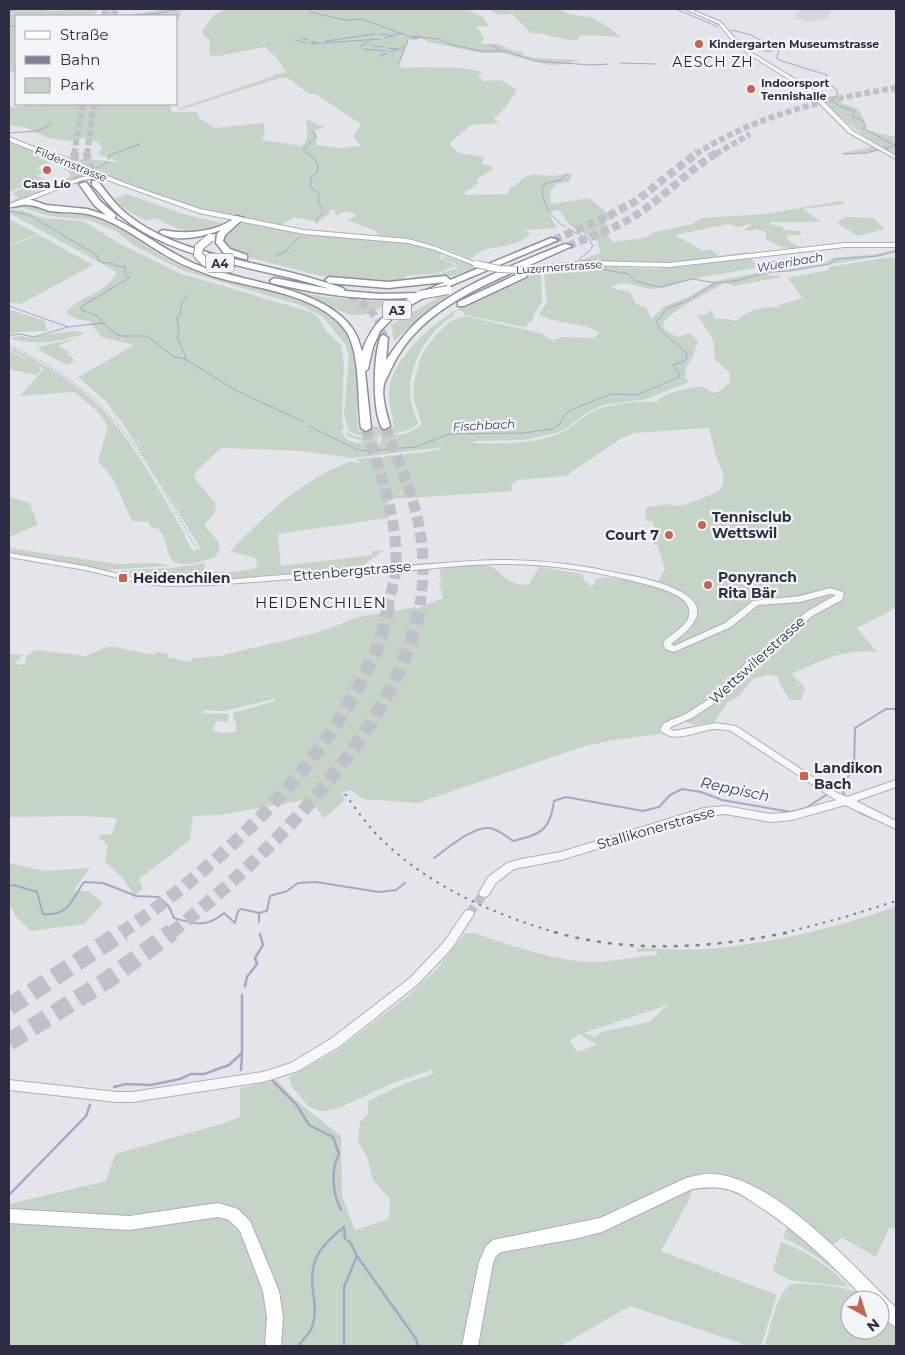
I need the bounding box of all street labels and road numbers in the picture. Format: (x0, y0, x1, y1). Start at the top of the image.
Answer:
street label: Fildernstrasse (33, 143, 109, 185)
road number: A4 (206, 254, 234, 272)
street label: Luzernerstrasse (515, 257, 603, 277)
road number: A3 (383, 300, 411, 320)
street label: Ettenbergstrasse (292, 557, 412, 585)
street label: Wettswilerstrasse (705, 612, 809, 708)
street label: Stallikonerstrasse (595, 803, 717, 853)

